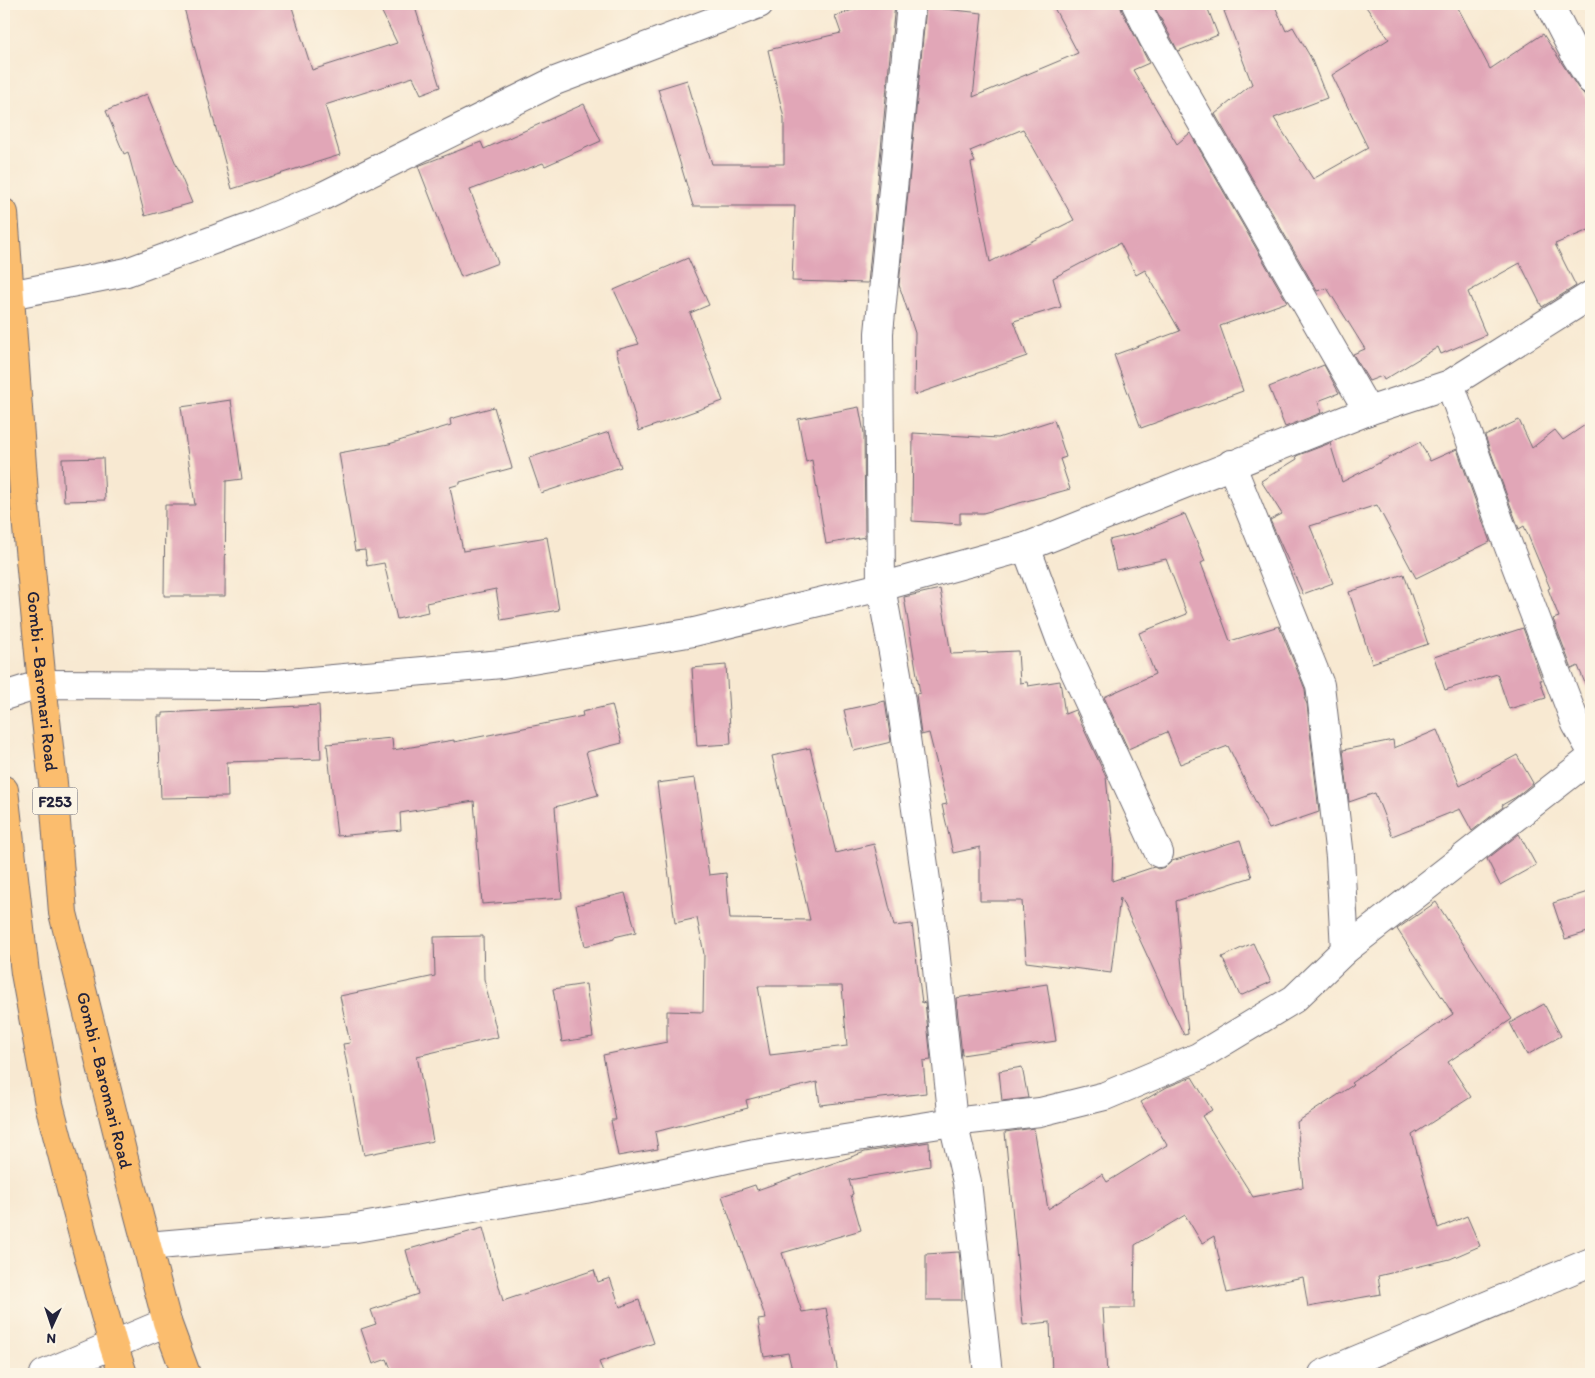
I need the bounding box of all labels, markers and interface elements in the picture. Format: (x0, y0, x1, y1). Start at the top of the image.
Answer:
street label: Gombi - Baromari Road (22, 590, 63, 773)
road number: F253 (32, 788, 78, 814)
street label: Gombi - Baromari Road (72, 990, 137, 1171)
north arrow (28, 1300, 78, 1350)
text: N (46, 1330, 57, 1347)

